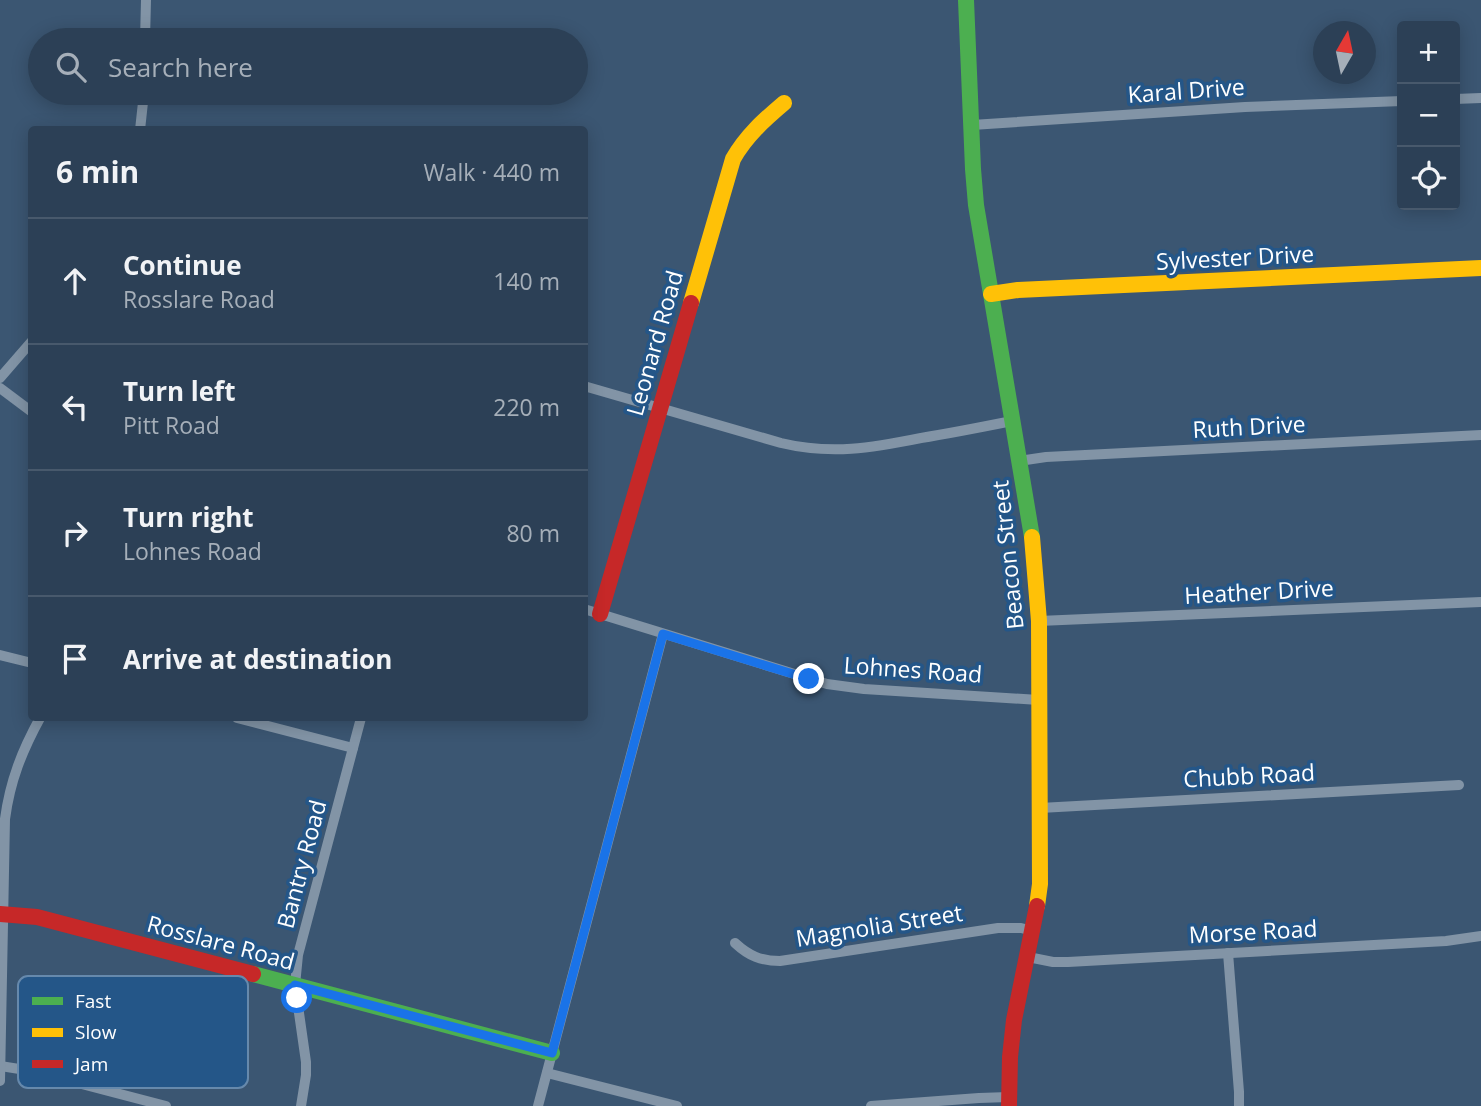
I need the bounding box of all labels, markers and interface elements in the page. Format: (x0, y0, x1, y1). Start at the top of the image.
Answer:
north arrow (1313, 21, 1376, 84)
map controls (1397, 21, 1460, 210)
button: + (1397, 21, 1460, 84)
search box (28, 28, 588, 105)
icon: search (52, 48, 90, 86)
text: Search here (108, 49, 253, 85)
street label: Karal Drive (1126, 70, 1246, 110)
button: − (1397, 84, 1460, 147)
button: locate (1397, 147, 1460, 210)
text: 6 min (56, 151, 139, 192)
text: Walk · 440 m (423, 156, 560, 188)
street label: Sylvester Drive (1155, 237, 1315, 277)
text: Continue (123, 247, 242, 283)
icon: ahead (56, 262, 94, 300)
text: 140 m (493, 265, 560, 297)
street label: Leonard Road (618, 267, 690, 419)
text: Rosslare Road (123, 283, 275, 315)
text: Turn left (123, 373, 235, 409)
icon: left (56, 388, 94, 426)
text: 220 m (493, 391, 560, 423)
street label: Ruth Drive (1192, 407, 1306, 445)
text: Pitt Road (123, 409, 220, 441)
street label: Beacon Street (983, 479, 1031, 631)
text: Turn right (123, 499, 254, 535)
icon: right (56, 514, 94, 552)
text: 80 m (506, 517, 560, 549)
text: Lohnes Road (123, 535, 262, 567)
street label: Heather Drive (1183, 571, 1335, 611)
icon: arrive (56, 640, 94, 678)
text: Arrive at destination (123, 641, 392, 677)
street label: Lohnes Road (843, 648, 983, 690)
route end (793, 663, 824, 694)
street label: Chubb Road (1182, 756, 1316, 794)
street label: Bantry Road (268, 796, 334, 932)
street label: Magnolia Street (793, 896, 965, 954)
street label: Rosslare Road (144, 907, 298, 977)
street label: Morse Road (1188, 912, 1318, 950)
legend (18, 976, 248, 1088)
route start (281, 982, 312, 1013)
text: Fast (75, 988, 111, 1014)
text: Slow (75, 1019, 117, 1045)
text: Jam (73, 1051, 108, 1077)

